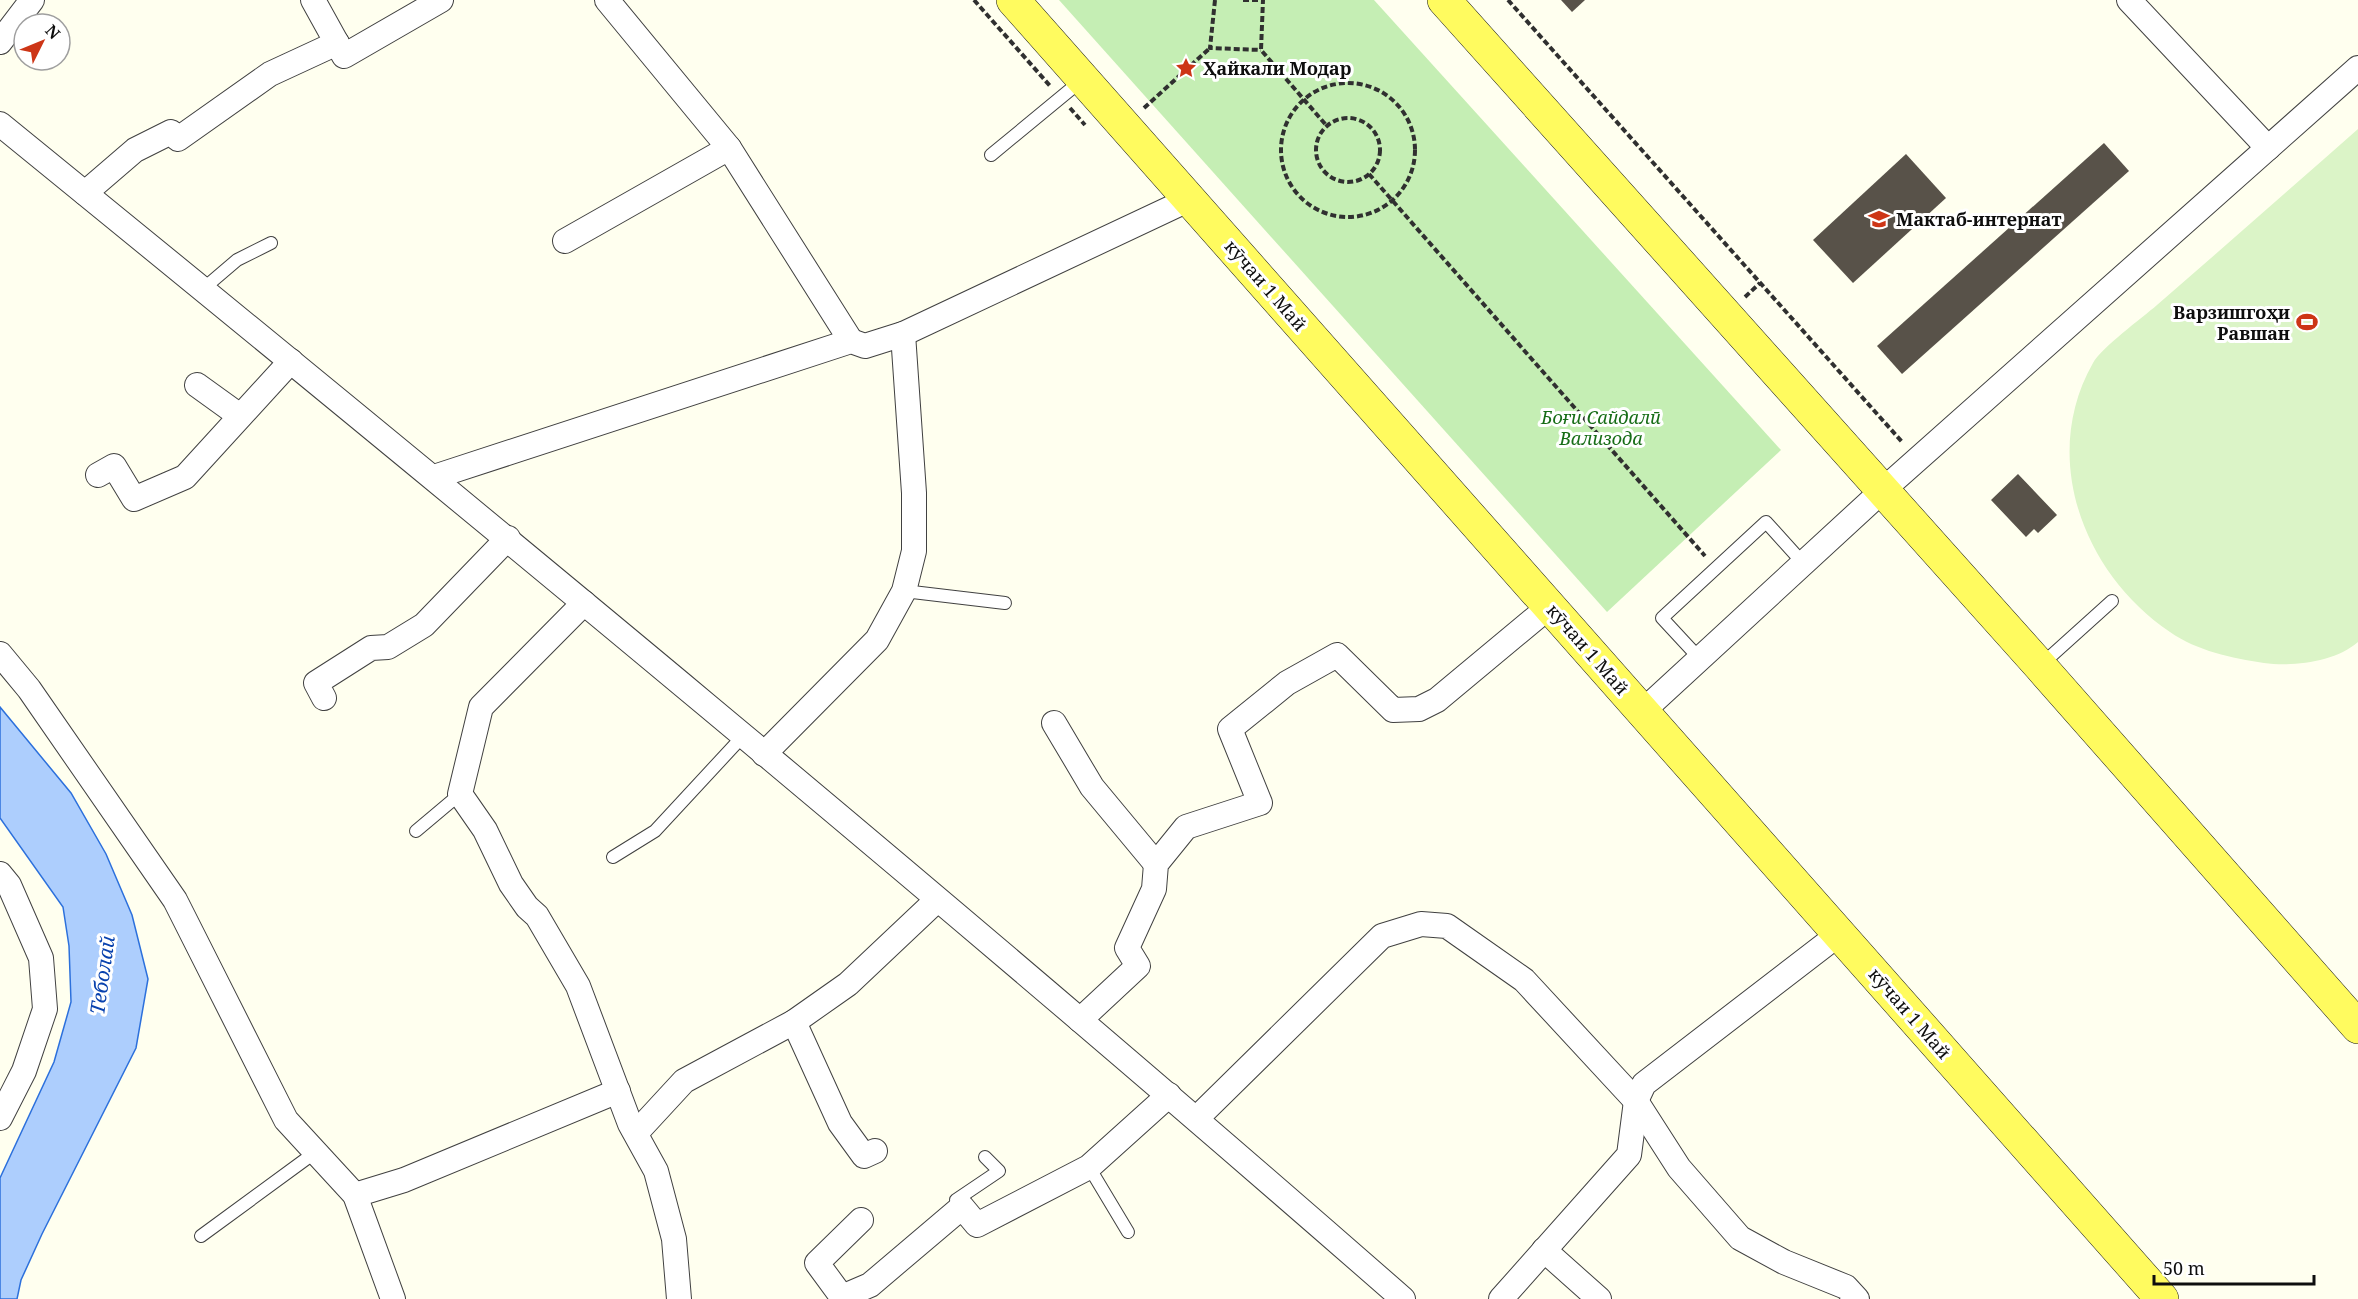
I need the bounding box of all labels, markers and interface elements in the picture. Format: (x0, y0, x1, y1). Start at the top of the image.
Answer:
north arrow (12, 12, 72, 72)
text: N (41, 20, 66, 44)
place icon: Ҳайкали Модар (1174, 56, 1198, 80)
place label: Ҳайкали Модар (1203, 56, 1351, 80)
school or university icon: Мактаб-интернат (1867, 207, 1891, 231)
place label: Мактаб-интернат (1896, 207, 2061, 231)
street label: кӯчаи 1 Май (1220, 234, 1312, 336)
place label: Варзишгоҳи Равшан (2173, 300, 2290, 345)
sports icon: Варзишгоҳи Равшан (2295, 310, 2319, 334)
park label: Боғи Сайдалӣ Вализода (1540, 405, 1661, 450)
street label: кӯчаи 1 Май (1542, 598, 1634, 700)
water label: Теболай (83, 934, 121, 1016)
street label: кӯчаи 1 Май (1864, 962, 1956, 1064)
scale bar (2154, 1248, 2314, 1286)
text: 50 m (2163, 1256, 2205, 1280)

